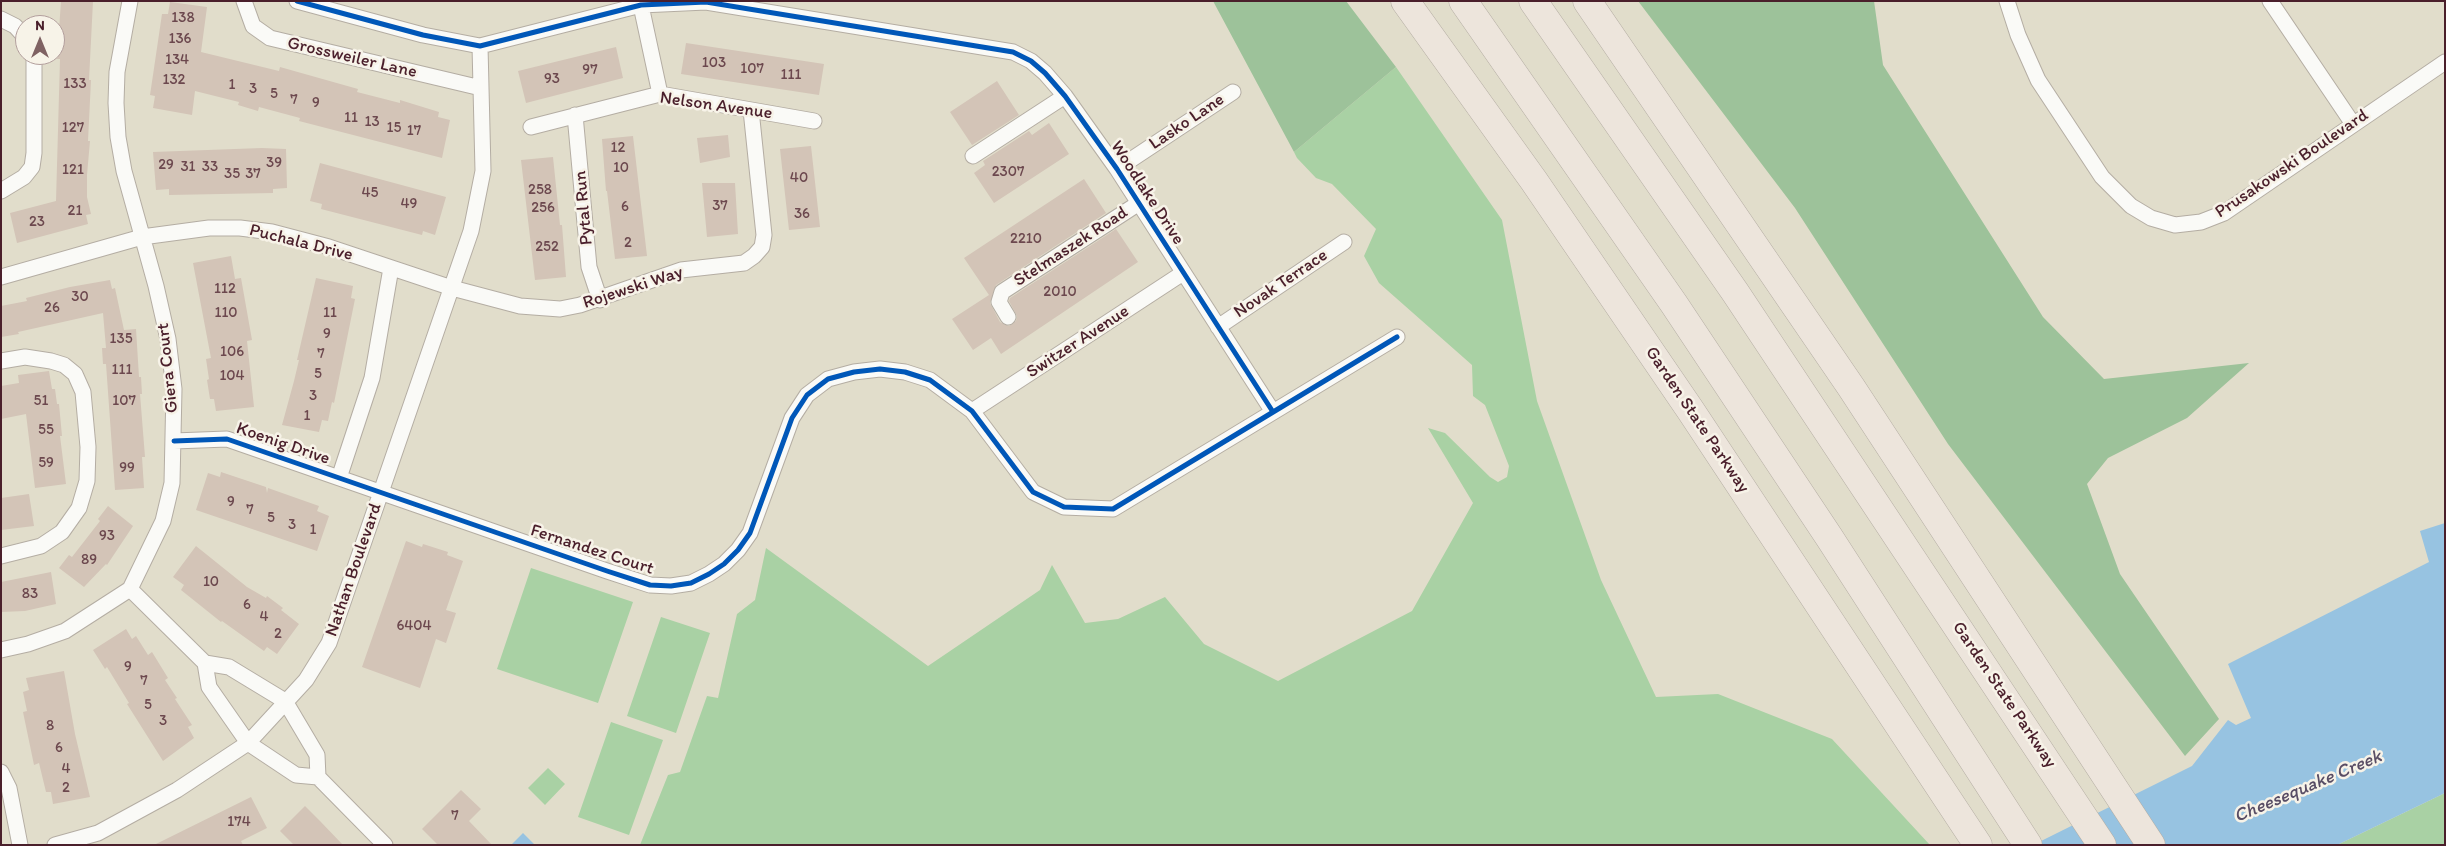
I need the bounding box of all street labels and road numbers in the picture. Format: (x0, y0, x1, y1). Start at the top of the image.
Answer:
street label: Grossweiler Lane (285, 33, 419, 83)
street label: Nelson Avenue (658, 87, 774, 125)
street label: Lasko Lane (1145, 89, 1229, 155)
street label: Prusakowski Boulevard (2211, 105, 2373, 223)
street label: Woodlake Drive (1105, 137, 1189, 249)
street label: Pytal Run (570, 170, 598, 246)
street label: Stelmaszek Road (1010, 202, 1132, 292)
street label: Puchala Drive (247, 220, 355, 266)
street label: Novak Terrace (1230, 245, 1332, 323)
street label: Rojewski Way (580, 262, 686, 314)
street label: Switzer Avenue (1023, 301, 1133, 383)
street label: Giera Court (153, 322, 183, 414)
street label: Garden State Parkway (1640, 343, 1754, 497)
street label: Koenig Drive (233, 418, 333, 470)
street label: Nathan Boulevard (321, 500, 387, 640)
street label: Fernandez Court (528, 520, 656, 580)
street label: Garden State Parkway (1947, 618, 2061, 772)

